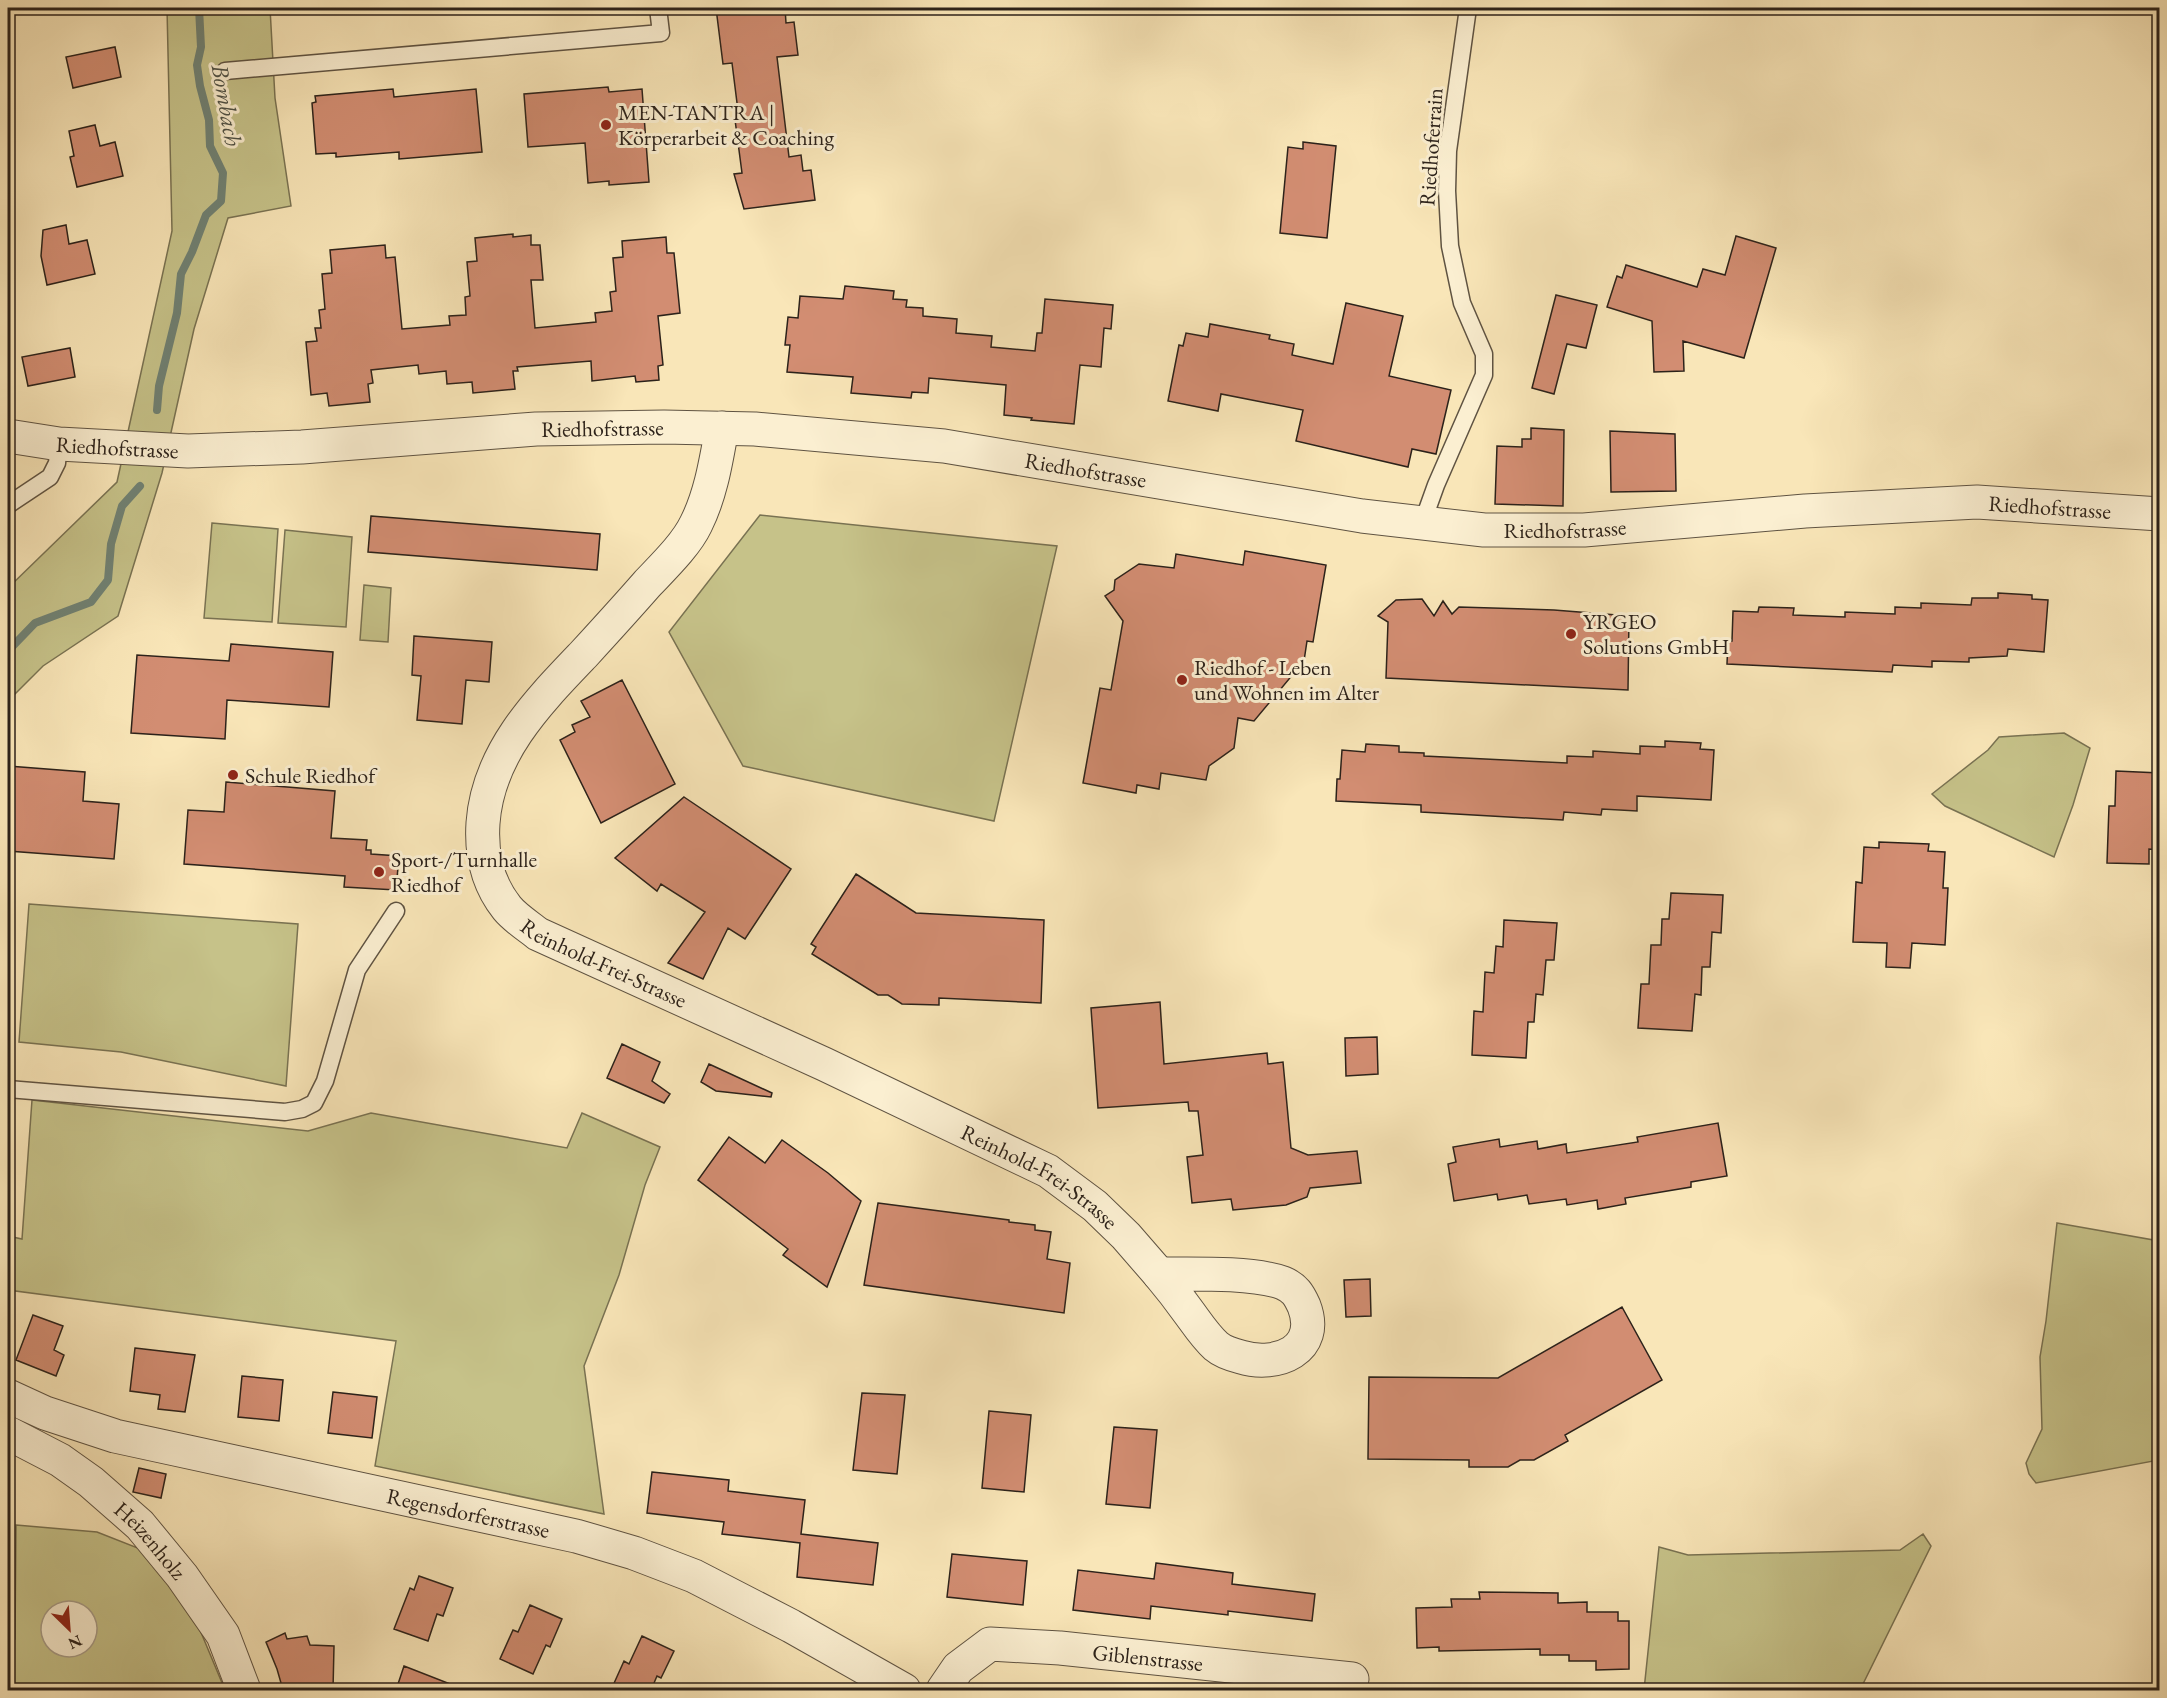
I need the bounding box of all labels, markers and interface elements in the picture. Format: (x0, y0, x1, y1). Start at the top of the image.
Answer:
water label: Bombach (204, 61, 249, 149)
street label: Riedhoferrain (1412, 87, 1450, 207)
place label: MEN-TANTRA | Körperarbeit & Coaching (618, 98, 834, 152)
marker: MEN-TANTRA | Körperarbeit & Coaching (599, 118, 613, 132)
street label: Riedhofstrasse (541, 412, 664, 443)
street label: Riedhofstrasse (55, 429, 180, 465)
street label: Riedhofstrasse (1023, 445, 1149, 494)
street label: Riedhofstrasse (1988, 488, 2112, 525)
street label: Riedhofstrasse (1504, 512, 1628, 545)
place label: YRGEO Solutions GmbH (1583, 607, 1729, 661)
marker: YRGEO Solutions GmbH (1564, 627, 1578, 641)
place label: Riedhof - Leben und Wohnen im Alter (1194, 653, 1380, 707)
marker: Riedhof - Leben und Wohnen im Alter (1175, 673, 1189, 687)
place label: Schule Riedhof (245, 761, 378, 790)
marker: Schule Riedhof (226, 768, 240, 782)
place label: Sport-/Turnhalle Riedhof (391, 845, 538, 899)
marker: Sport-/Turnhalle Riedhof (372, 865, 386, 879)
street label: Reinhold-Frei-Strasse (515, 912, 692, 1014)
street label: Reinhold-Frei-Strasse (956, 1117, 1125, 1236)
street label: Regensdorferstrasse (384, 1481, 553, 1545)
street label: Heizenholz (108, 1495, 194, 1586)
north arrow (39, 1599, 99, 1659)
text: N (65, 1630, 85, 1654)
street label: Giblenstrasse (1091, 1637, 1205, 1678)

